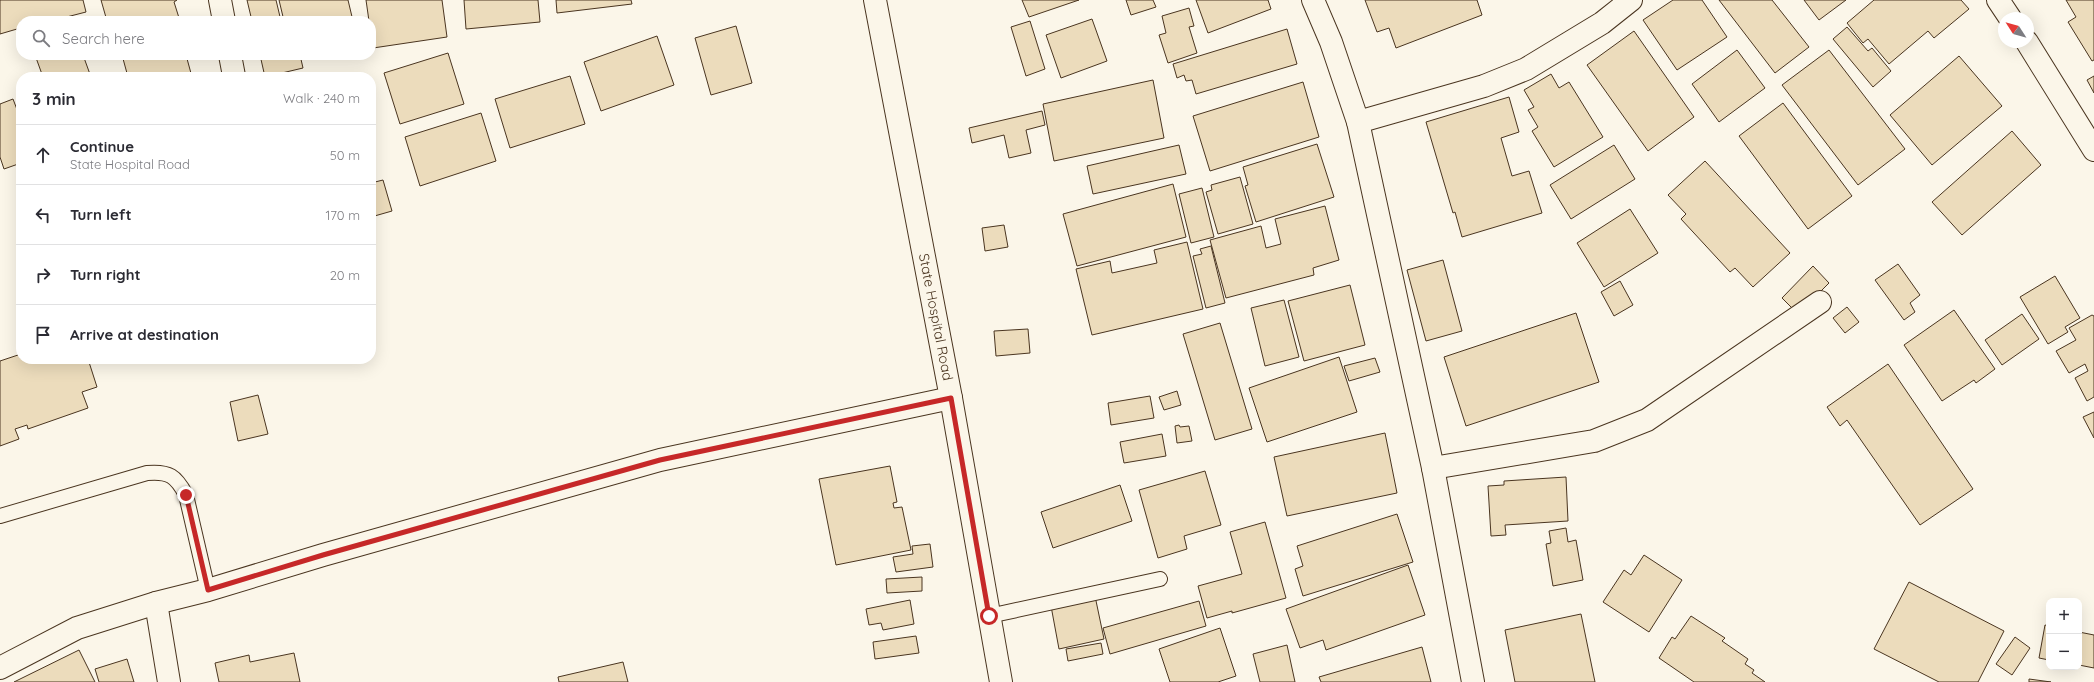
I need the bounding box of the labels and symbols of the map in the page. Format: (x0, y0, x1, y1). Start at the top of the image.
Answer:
north arrow (1998, 12, 2034, 48)
street label: State Hospital Road (915, 252, 957, 382)
route end (177, 486, 195, 504)
route start (980, 607, 998, 625)

